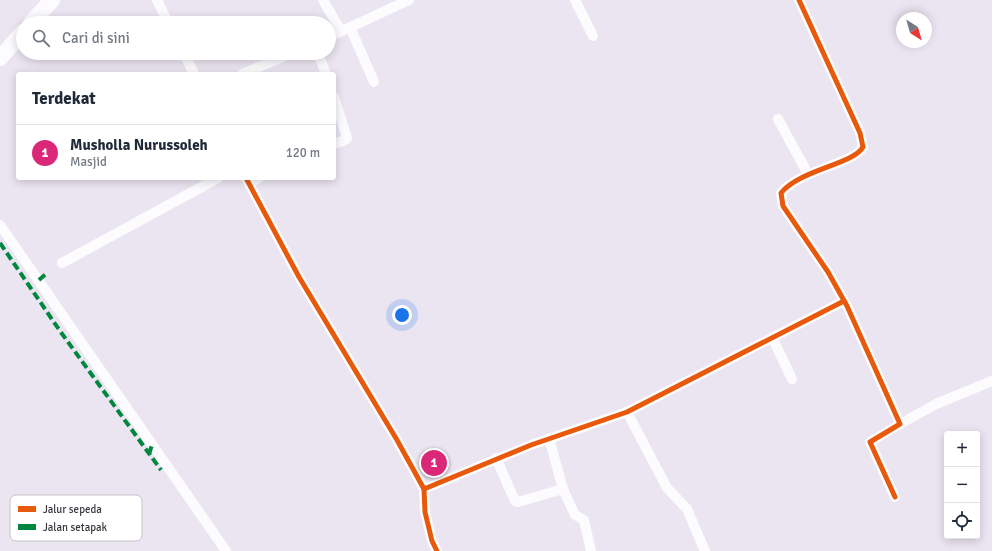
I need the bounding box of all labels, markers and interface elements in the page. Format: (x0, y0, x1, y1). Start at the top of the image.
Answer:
north arrow (896, 12, 932, 48)
search box (16, 16, 336, 60)
icon: search (30, 27, 52, 49)
text: Cari di sini (62, 29, 130, 47)
text: Terdekat (32, 88, 96, 109)
text: Musholla Nurussoleh (70, 136, 208, 154)
text: 1 (41, 145, 49, 161)
text: 120 m (286, 145, 320, 161)
text: Masjid (70, 154, 107, 170)
your location (392, 305, 412, 325)
map controls (944, 431, 980, 539)
button: + (944, 431, 980, 467)
pin: 1 (421, 448, 447, 478)
button: − (944, 467, 980, 503)
legend (10, 495, 142, 541)
text: Jalur sepeda (43, 503, 102, 516)
button: locate (944, 503, 980, 539)
text: Jalan setapak (43, 521, 108, 534)

